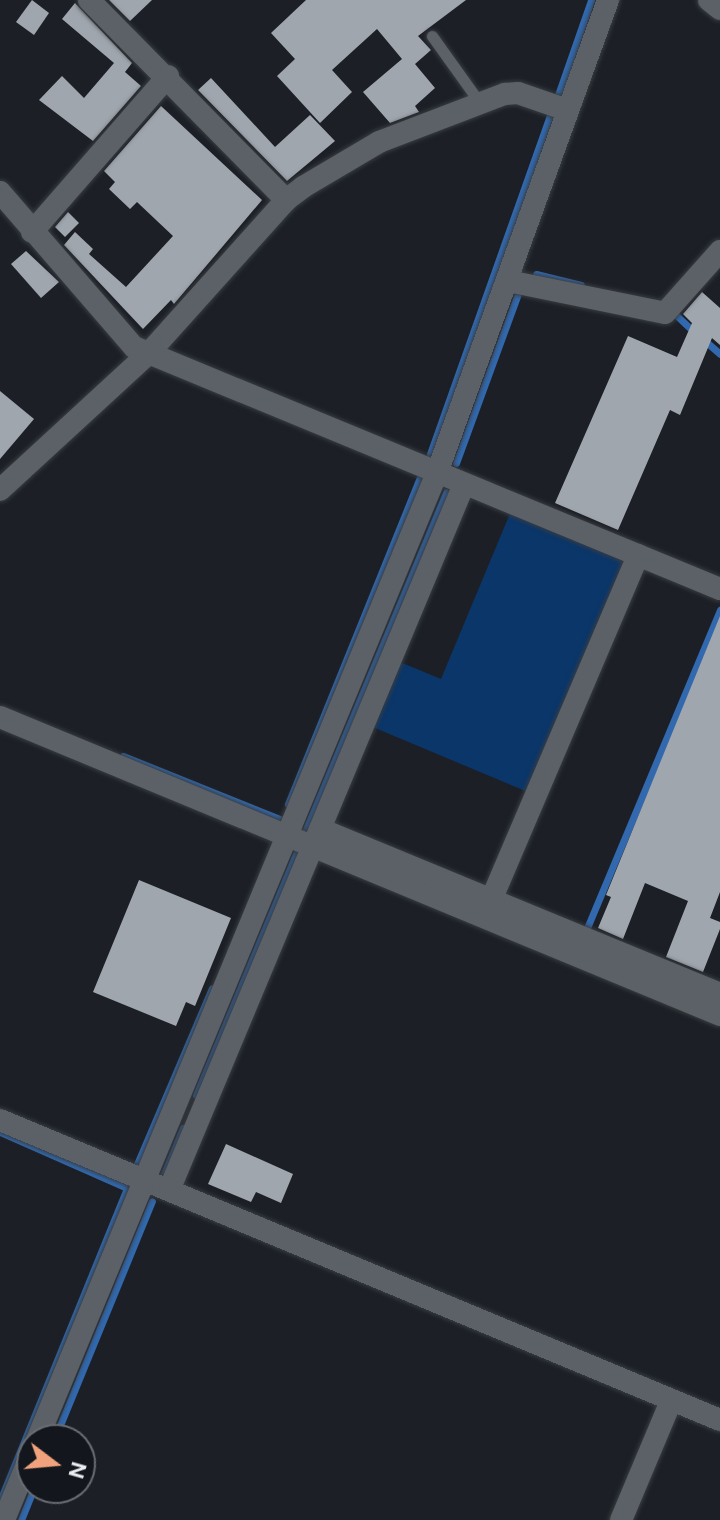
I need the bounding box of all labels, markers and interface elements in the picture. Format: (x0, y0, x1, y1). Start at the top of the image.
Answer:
north arrow (16, 1424, 96, 1504)
text: N (61, 1458, 94, 1482)

